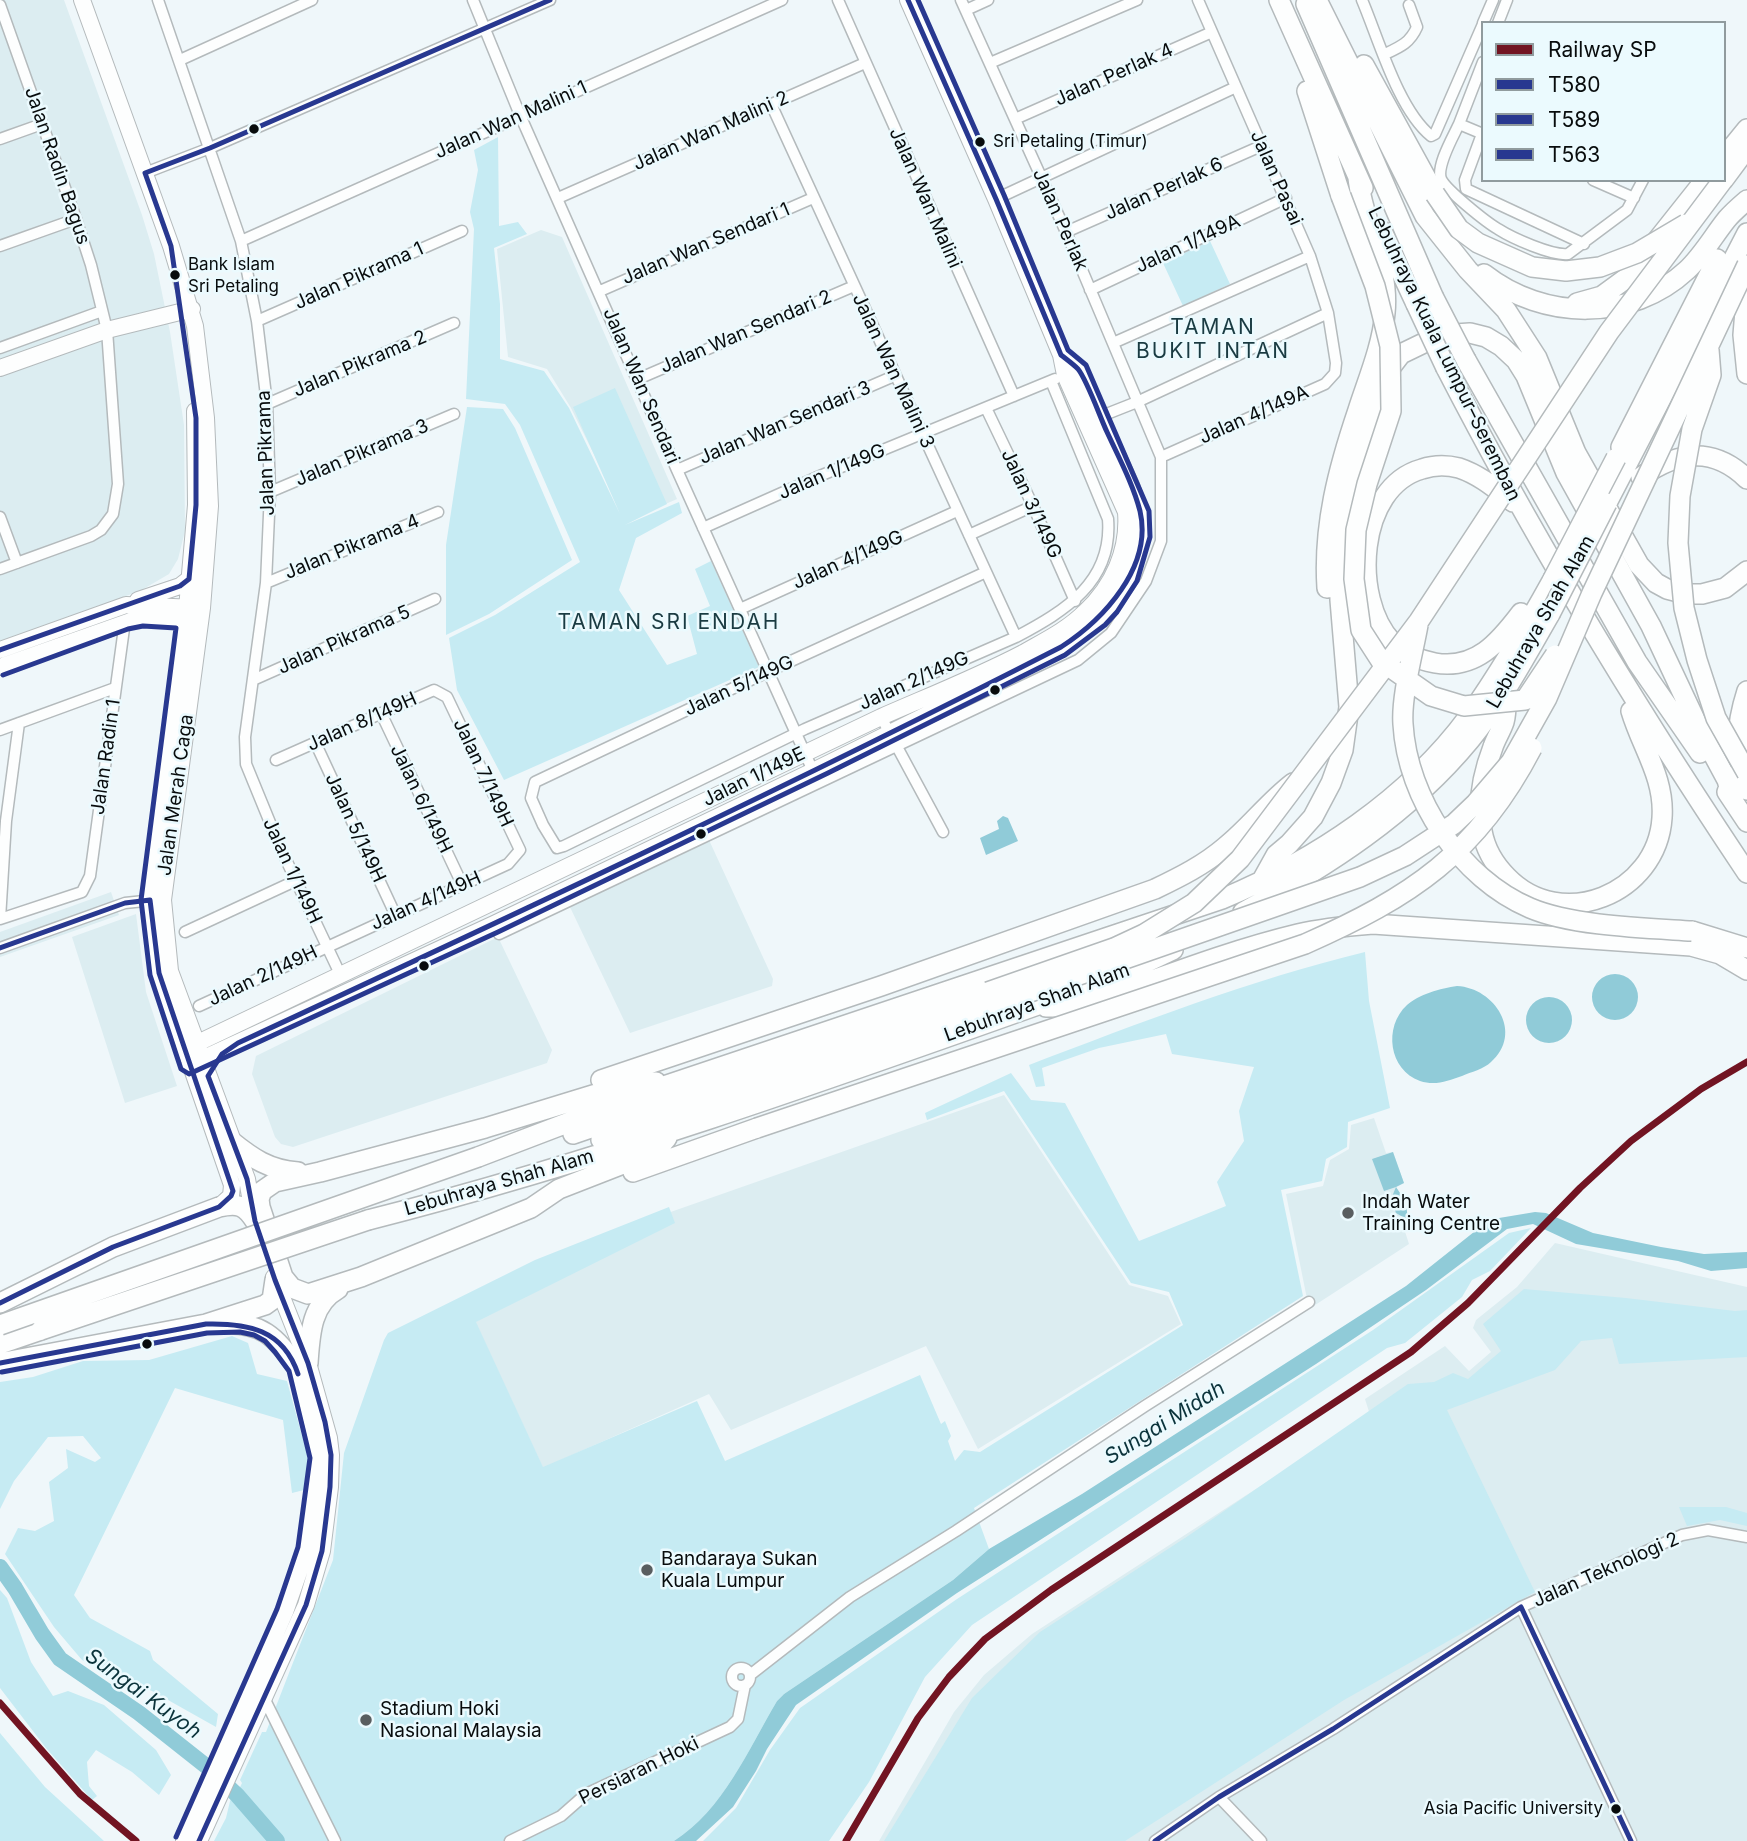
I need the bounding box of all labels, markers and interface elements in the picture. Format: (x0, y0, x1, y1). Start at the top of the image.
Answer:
legend (1481, 21, 1726, 182)
text: Railway SP (1548, 37, 1657, 62)
street label: Jalan Perlak 4 (1051, 39, 1177, 111)
text: T580 (1548, 72, 1601, 97)
street label: Jalan Wan Malini 1 (431, 76, 591, 164)
street label: Jalan Radin Bagus (19, 84, 95, 248)
street label: Jalan Wan Malini 2 (630, 86, 792, 176)
text: T589 (1548, 107, 1600, 132)
unlabelled marker (247, 122, 261, 136)
street label: Jalan Wan Malini (884, 124, 966, 272)
street label: Jalan Pasai (1245, 127, 1307, 229)
place label: Sri Petaling (Timur) (993, 132, 1148, 152)
marker: Sri Petaling (Timur) (973, 135, 987, 149)
text: T563 (1548, 142, 1600, 167)
street label: Jalan Perlak 6 (1101, 153, 1227, 225)
street label: Jalan Perlak (1027, 165, 1093, 275)
street label: Jalan Wan Sendari 1 (619, 198, 793, 290)
street label: Lebuhraya Kuala Lumpur–Seremban (1363, 203, 1525, 505)
street label: Jalan 1/149A (1132, 210, 1244, 278)
street label: Jalan Pikrama 1 (291, 237, 427, 315)
place label: Bank Islam Sri Petaling (188, 255, 279, 295)
marker: Bank Islam Sri Petaling (168, 268, 182, 282)
street label: Jalan Wan Sendari 2 (657, 286, 835, 378)
street label: Jalan Wan Malini 3 (847, 290, 939, 452)
street label: Jalan Wan Sendari (598, 305, 684, 467)
district label: TAMAN BUKIT INTAN (1137, 315, 1289, 365)
street label: Jalan Pikrama 2 (290, 326, 430, 402)
street label: Jalan Wan Sendari 3 (696, 377, 874, 469)
street label: Jalan 4/149A (1196, 381, 1312, 449)
street label: Jalan Pikrama (252, 390, 280, 516)
street label: Jalan Pikrama 3 (292, 415, 432, 491)
street label: Jalan 1/149G (775, 439, 889, 505)
street label: Jalan 3/149G (996, 446, 1066, 562)
street label: Jalan Pikrama 4 (281, 510, 423, 584)
street label: Jalan 4/149G (789, 525, 907, 595)
street label: Lebuhraya Shah Alam (1482, 532, 1600, 712)
street label: Jalan Pikrama 5 (274, 601, 414, 679)
district label: TAMAN SRI ENDAH (559, 610, 779, 636)
street label: Jalan 2/149G (856, 647, 972, 715)
street label: Jalan 5/149G (681, 651, 797, 721)
unlabelled marker (988, 683, 1002, 697)
street label: Jalan 8/149H (304, 688, 420, 756)
street label: Jalan Radin 1 (87, 698, 125, 816)
street label: Jalan Merah Caga (153, 713, 199, 877)
street label: Jalan 7/149H (448, 715, 518, 831)
street label: Jalan 6/149H (385, 741, 457, 857)
street label: Jalan 1/149E (699, 742, 809, 812)
street label: Jalan 5/149H (320, 770, 390, 886)
street label: Jalan 1/149H (258, 815, 326, 927)
unlabelled marker (694, 827, 708, 841)
street label: Jalan 4/149H (367, 867, 485, 935)
street label: Jalan 2/149H (205, 941, 321, 1011)
unlabelled marker (417, 959, 431, 973)
street label: Lebuhraya Shah Alam (941, 959, 1133, 1047)
street label: Lebuhraya Shah Alam (402, 1145, 596, 1221)
place label: Indah Water Training Centre (1362, 1191, 1500, 1235)
marker: Indah Water Training Centre (1340, 1205, 1356, 1221)
unlabelled marker (140, 1337, 154, 1351)
water label: Sungai Midah (1100, 1376, 1230, 1470)
street label: Jalan Teknologi 2 (1529, 1528, 1683, 1612)
place label: Bandaraya Sukan Kuala Lumpur (661, 1548, 818, 1592)
marker: Bandaraya Sukan Kuala Lumpur (639, 1562, 655, 1578)
water label: Sungai Kuyoh (80, 1643, 206, 1745)
place label: Stadium Hoki Nasional Malaysia (380, 1698, 542, 1742)
marker: Stadium Hoki Nasional Malaysia (358, 1712, 374, 1728)
street label: Persiaran Hoki (575, 1732, 703, 1810)
place label: Asia Pacific University (1424, 1799, 1603, 1819)
marker: Asia Pacific University (1609, 1802, 1623, 1816)

